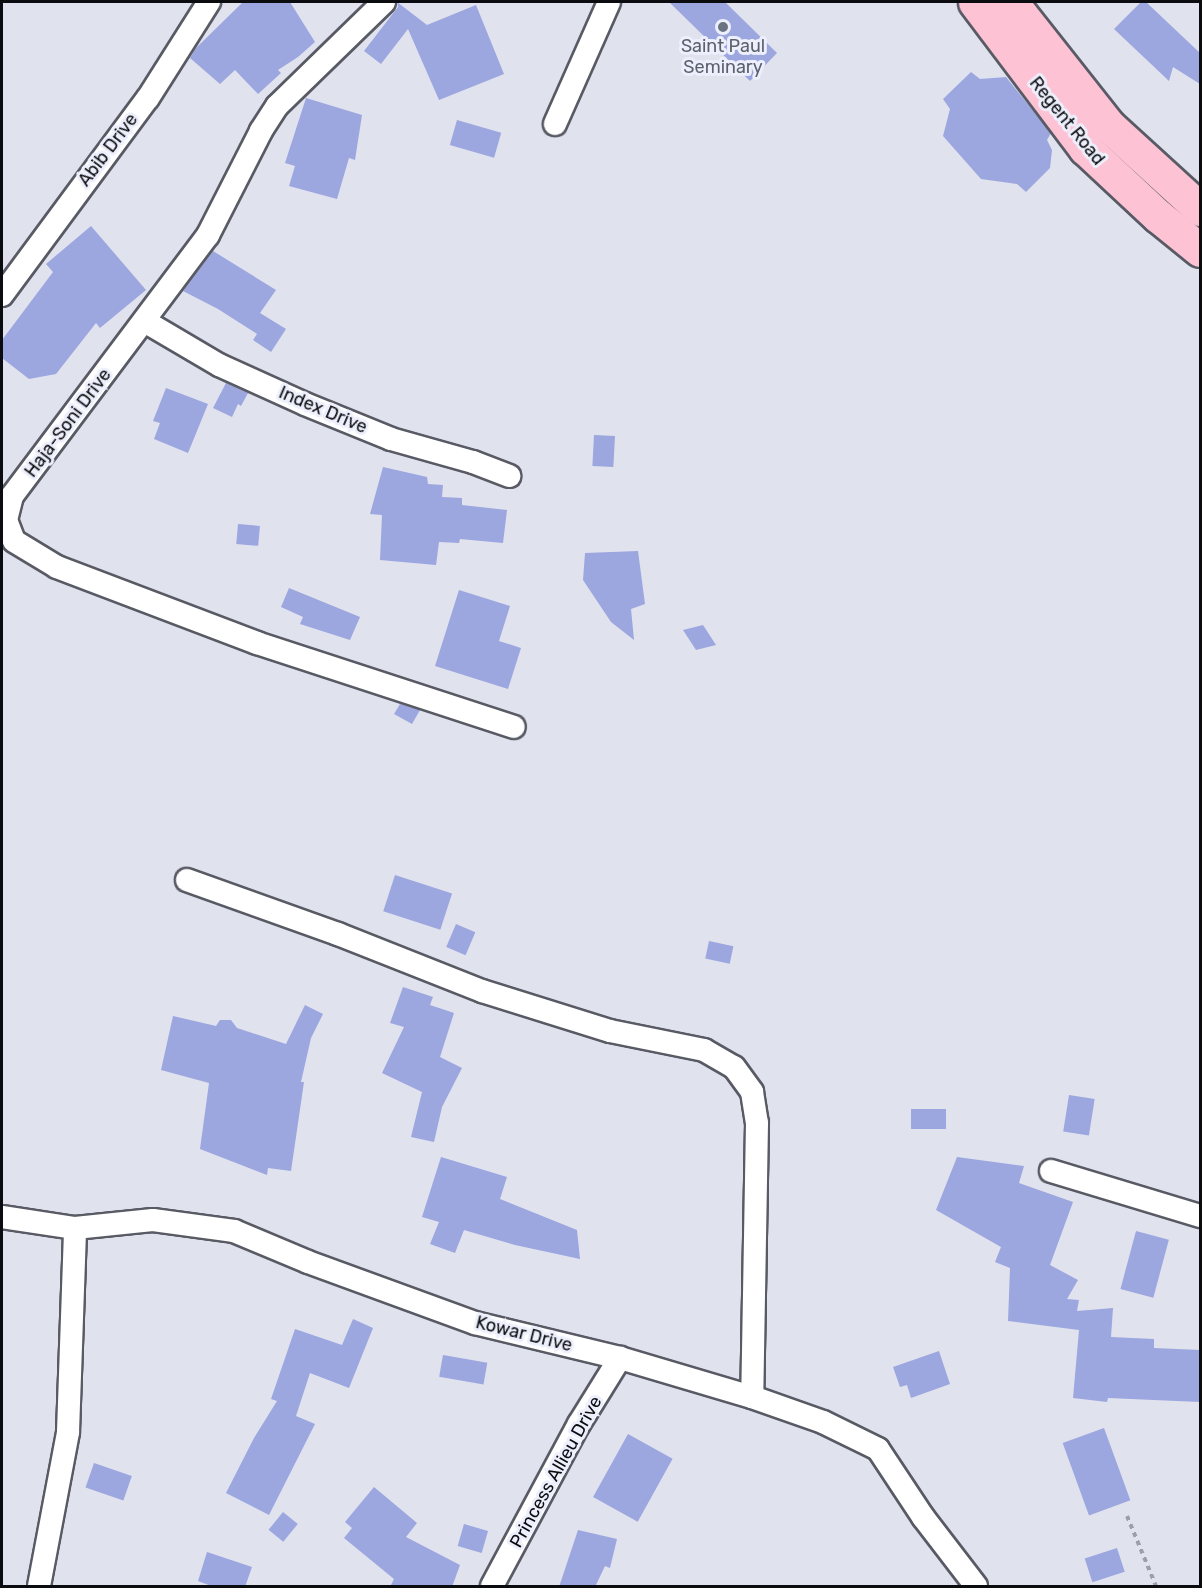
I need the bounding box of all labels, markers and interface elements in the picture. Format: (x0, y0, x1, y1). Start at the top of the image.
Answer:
marker: Saint Paul Seminary (716, 20, 730, 34)
place label: Saint Paul Seminary (681, 36, 765, 78)
street label: Regent Road (1025, 72, 1109, 170)
street label: Abib Drive (74, 109, 142, 191)
street label: Haja-Soni Drive (20, 364, 116, 482)
street label: Index Drive (276, 382, 370, 438)
street label: Kowar Drive (473, 1312, 575, 1356)
street label: Princess Allieu Drive (505, 1392, 607, 1552)

